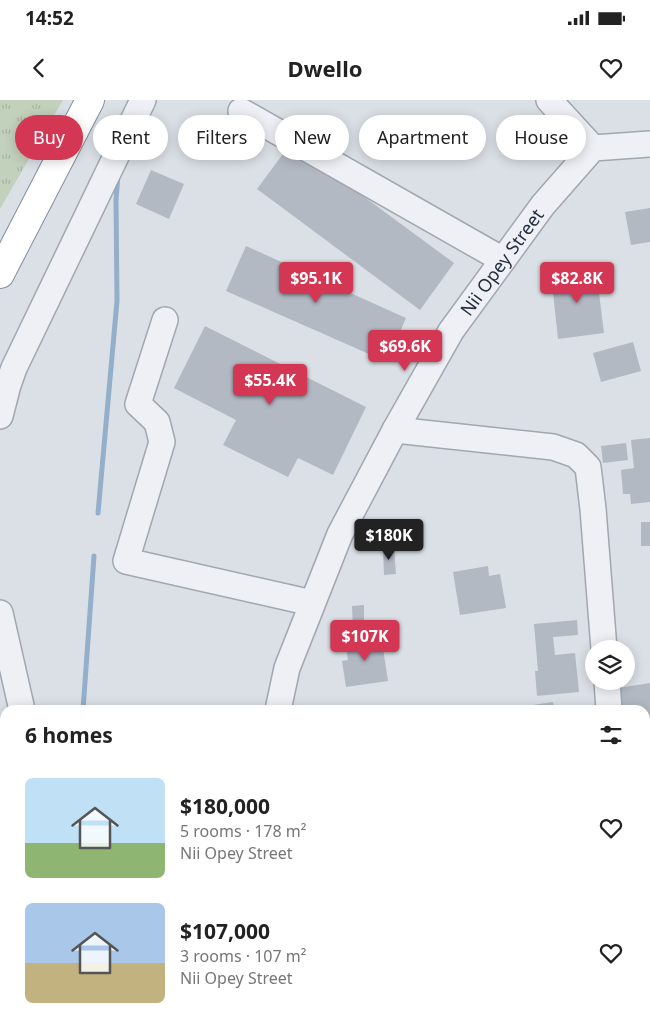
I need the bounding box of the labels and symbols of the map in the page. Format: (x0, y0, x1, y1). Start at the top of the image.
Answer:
street label: Nii Opey Street (454, 203, 549, 320)
pin: $95.1K (275, 262, 357, 304)
pin: $82.8K (536, 262, 618, 304)
pin: $69.6K (364, 330, 446, 372)
pin: $55.4K (229, 364, 311, 406)
pin: $180K (354, 518, 424, 561)
pin: $107K (330, 620, 400, 662)

